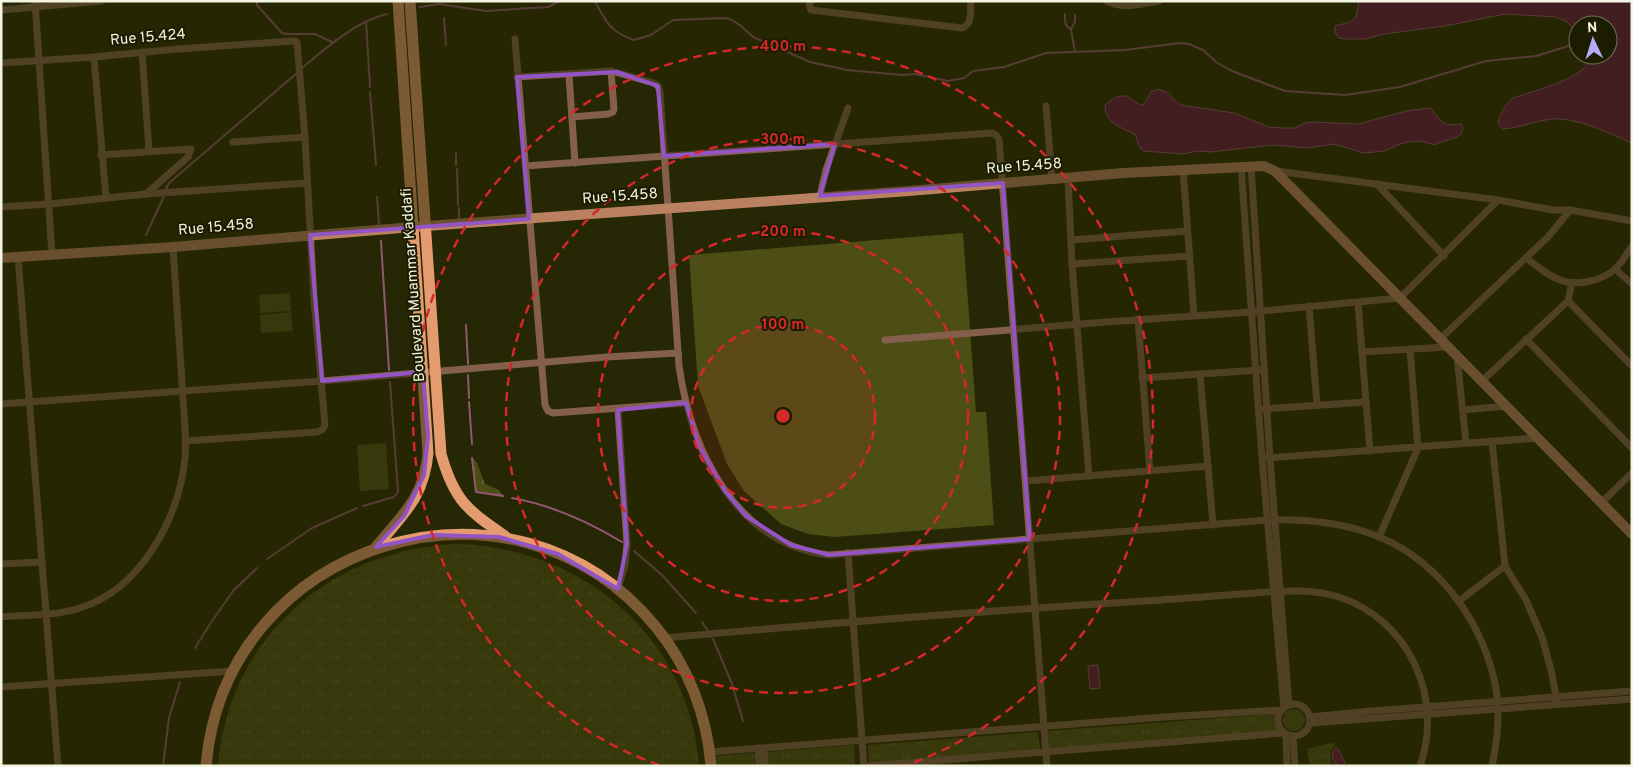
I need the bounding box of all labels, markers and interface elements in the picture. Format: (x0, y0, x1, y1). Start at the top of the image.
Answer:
north arrow (1568, 15, 1618, 65)
text: N (1587, 20, 1598, 37)
street label: Rue 15.424 (109, 25, 187, 51)
text: 400 m (760, 38, 806, 57)
text: 300 m (760, 131, 806, 150)
street label: Rue 15.458 (986, 155, 1062, 179)
street label: Rue 15.458 (582, 185, 658, 209)
street label: Boulevard Muammar Kaddafi (398, 187, 430, 383)
street label: Rue 15.458 (177, 215, 255, 241)
text: 200 m (760, 223, 806, 242)
text: 100 m (762, 316, 804, 335)
centre of rings (774, 407, 792, 425)

